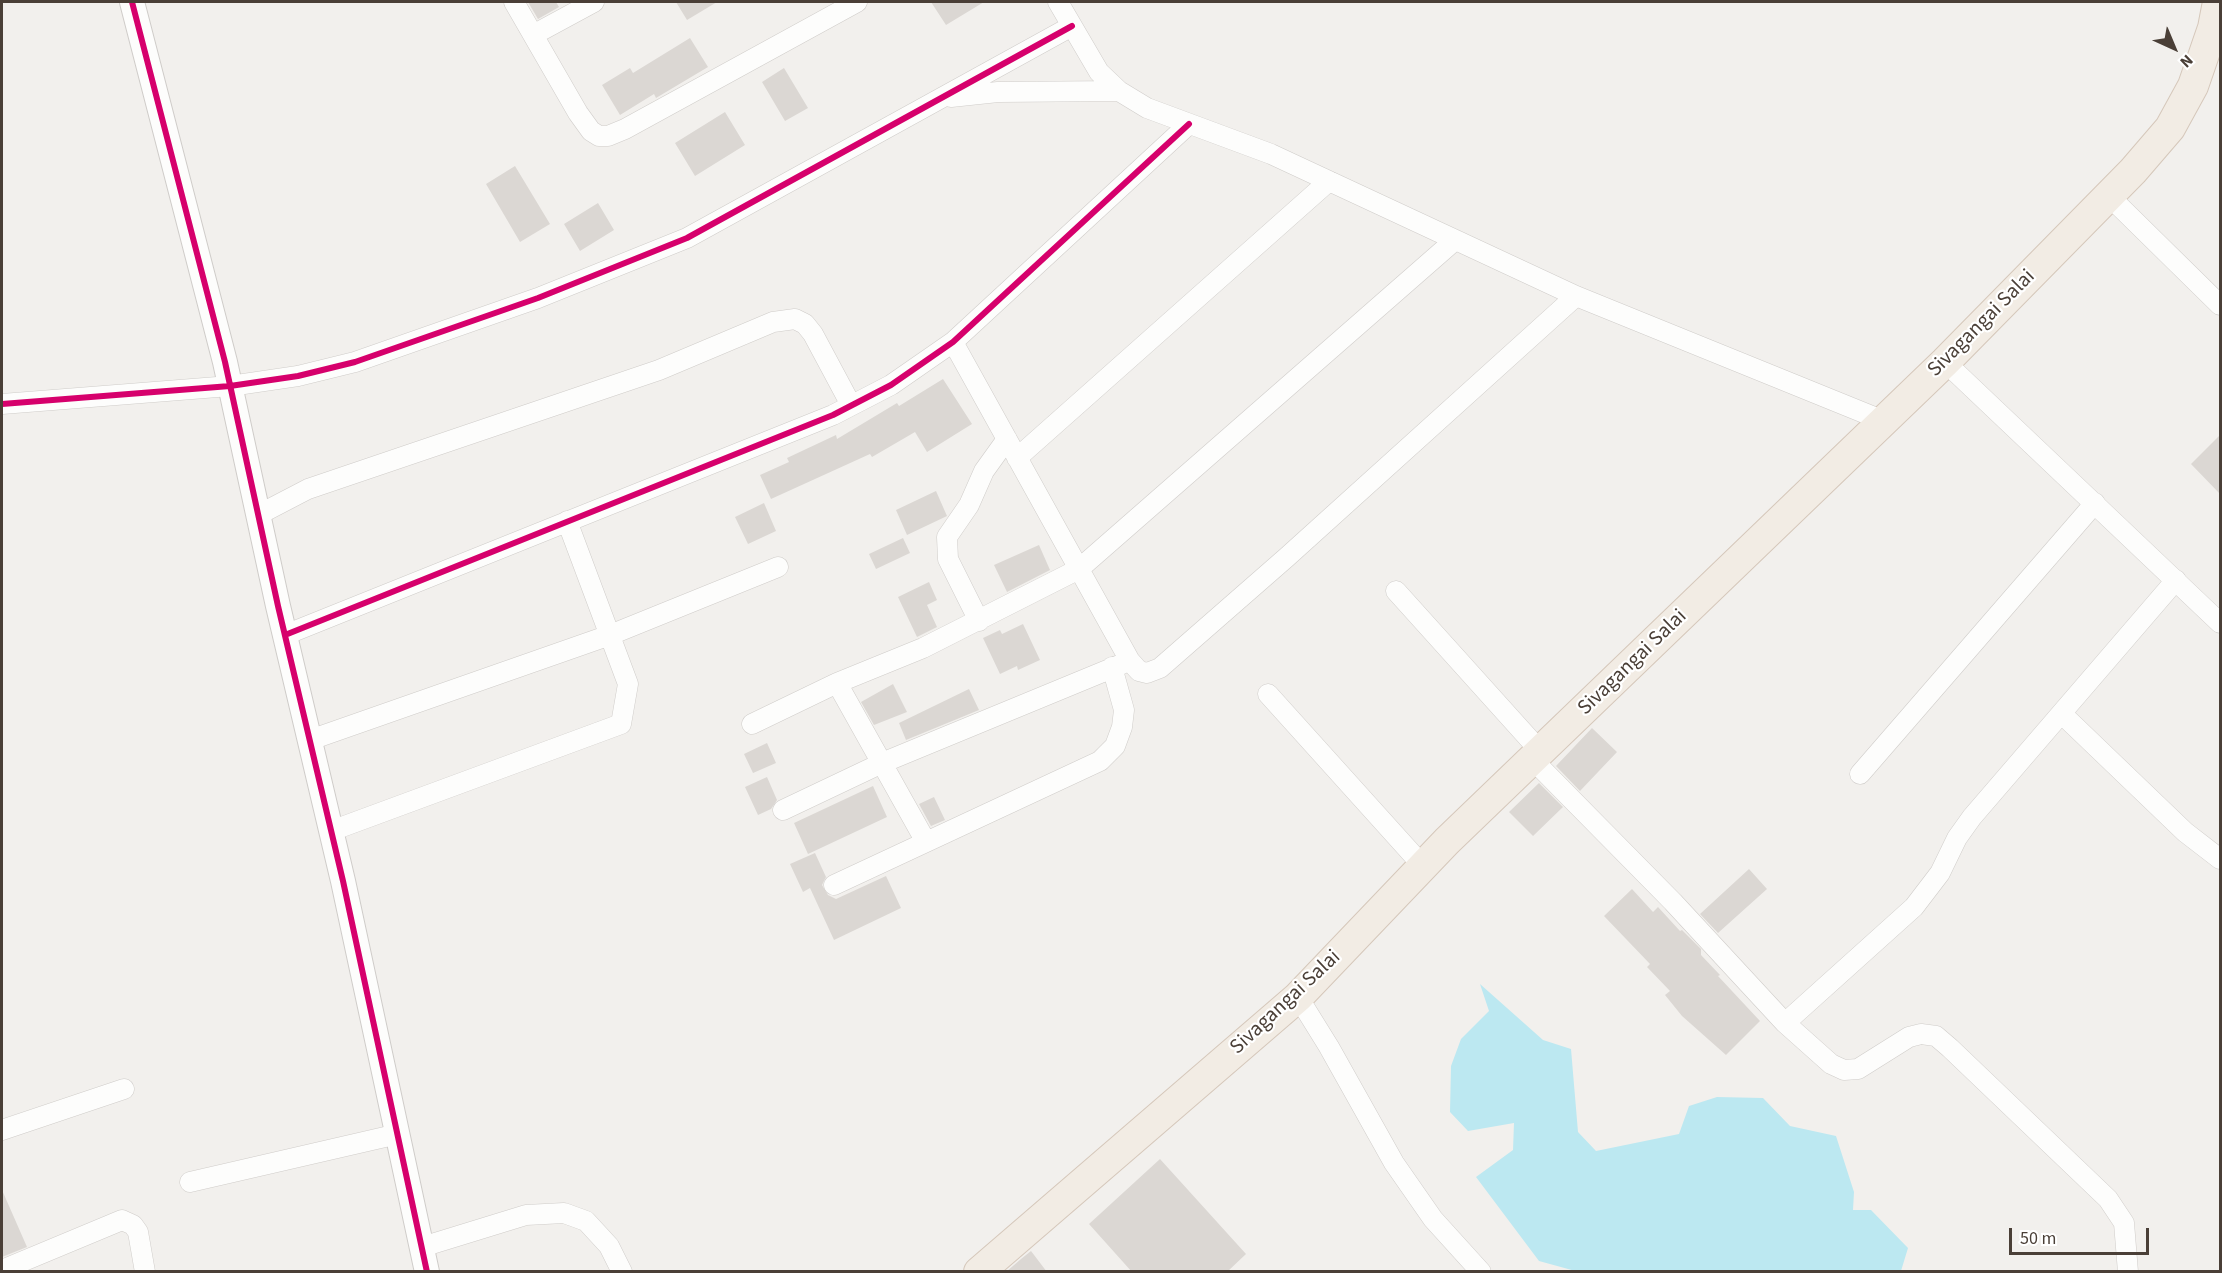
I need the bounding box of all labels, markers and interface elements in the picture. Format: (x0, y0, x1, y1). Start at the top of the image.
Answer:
north arrow (2144, 18, 2204, 78)
text: N (2175, 49, 2198, 73)
street label: Sivagangai Salai (1923, 265, 2041, 383)
street label: Sivagangai Salai (1573, 605, 1693, 721)
street label: Sivagangai Salai (1226, 945, 1346, 1061)
scale bar (2012, 1216, 2152, 1254)
text: 50 m (2020, 1226, 2056, 1251)

